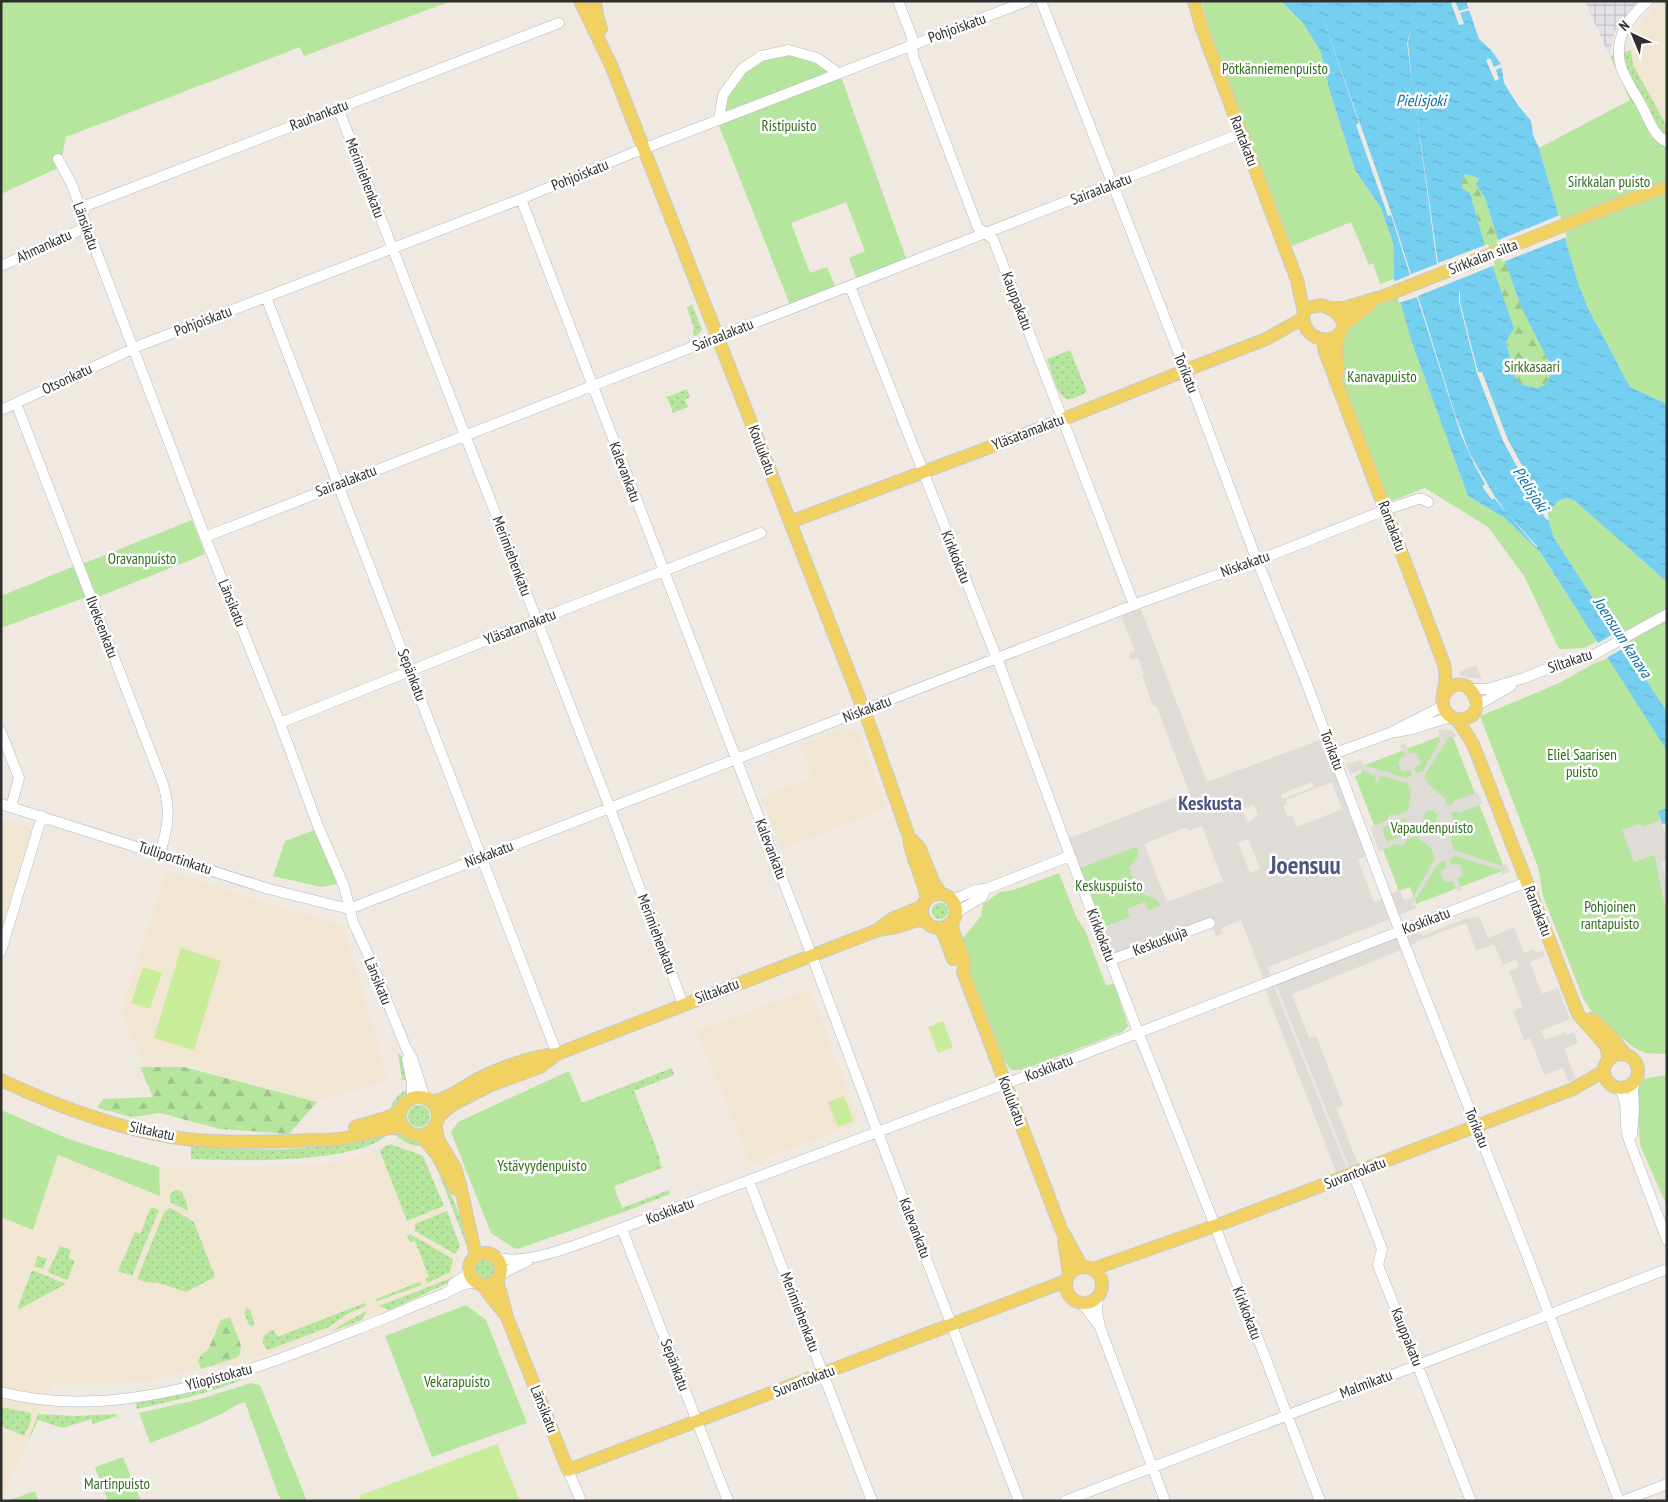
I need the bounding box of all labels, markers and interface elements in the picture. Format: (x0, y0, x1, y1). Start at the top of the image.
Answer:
street label: Pohjoiskatu (925, 8, 988, 47)
north arrow (1608, 10, 1658, 60)
text: N (1615, 17, 1633, 35)
park label: Pötkänniemenpuisto (1222, 59, 1328, 78)
water label: Pielisjoki (1396, 90, 1448, 110)
street label: Rauhankatu (287, 95, 351, 134)
street label: Rantakatu (1226, 113, 1263, 169)
park label: Ristipuisto (762, 116, 816, 135)
street label: Merimiehenkatu (342, 135, 389, 221)
street label: Pohjoiskatu (548, 155, 611, 195)
street label: Sairaalakatu (1068, 168, 1134, 209)
park label: Sirkkalan puisto (1568, 172, 1650, 191)
street label: Länsikatu (69, 199, 104, 252)
street label: Ahmankatu (13, 225, 74, 267)
street label: Sirkkalan silta (1446, 235, 1520, 278)
street label: Kauppakatu (998, 269, 1037, 333)
street label: Pohjoiskatu (171, 301, 234, 340)
street label: Sairaalakatu (690, 314, 756, 355)
street label: Torikatu (1170, 350, 1203, 396)
park label: Sirkkasaari (1504, 357, 1560, 376)
street label: Otsonkatu (39, 359, 95, 398)
park label: Kanavapuisto (1347, 367, 1417, 386)
street label: Yläsatamakatu (989, 409, 1067, 454)
street label: Koulukatu (744, 422, 781, 478)
street label: Kalevankatu (605, 439, 646, 505)
street label: Sairaalakatu (313, 460, 379, 501)
water label: Pielisjoki (1509, 463, 1554, 518)
street label: Rantakatu (1374, 498, 1411, 554)
street label: Merimiehenkatu (489, 513, 536, 599)
street label: Kirkkokatu (937, 528, 976, 586)
street label: Niskakatu (1218, 546, 1272, 581)
park label: Oravanpuisto (108, 549, 176, 568)
street label: Länsikatu (214, 576, 251, 629)
water label: Joensuun kanava (1589, 592, 1658, 683)
street label: Ilveksenkatu (82, 593, 123, 661)
street label: Yläsatamakatu (481, 604, 559, 649)
street label: Siltakatu (1545, 644, 1595, 677)
street label: Sepänkatu (394, 646, 431, 704)
street label: Niskakatu (840, 691, 894, 726)
street label: Torikatu (1316, 727, 1349, 773)
park label: Eliel Saarisen puisto (1547, 745, 1617, 781)
district label: Keskusta (1178, 790, 1242, 816)
street label: Kalevankatu (751, 816, 792, 882)
park label: Vapaudenpuisto (1390, 818, 1473, 837)
street label: Niskakatu (462, 836, 516, 871)
street label: Tulliportinkatu (136, 837, 214, 878)
district label: Joensuu (1268, 849, 1341, 881)
park label: Keskuspuisto (1075, 876, 1143, 895)
street label: Rantakatu (1520, 883, 1557, 939)
street label: Merimiehenkatu (634, 891, 681, 977)
park label: Pohjoinen rantapuisto (1581, 897, 1639, 933)
street label: Koskikatu (1399, 903, 1453, 938)
street label: Kirkkokatu (1083, 906, 1120, 964)
street label: Keskuskuja (1130, 921, 1190, 960)
street label: Länsikatu (360, 954, 397, 1007)
street label: Siltakatu (692, 973, 742, 1008)
street label: Koskikatu (1022, 1050, 1076, 1085)
street label: Koulukatu (994, 1073, 1031, 1129)
street label: Torikatu (1461, 1105, 1494, 1151)
street label: Siltakatu (128, 1116, 176, 1145)
street label: Suvantokatu (1321, 1152, 1388, 1193)
park label: Ystävyydenpuisto (497, 1156, 587, 1175)
street label: Koskikatu (643, 1193, 697, 1228)
street label: Kalevankatu (895, 1195, 936, 1261)
street label: Merimiehenkatu (777, 1269, 824, 1355)
street label: Kirkkokatu (1229, 1284, 1266, 1342)
street label: Kauppakatu (1387, 1305, 1428, 1369)
street label: Sepänkatu (657, 1336, 694, 1394)
street label: Yliopistokatu (184, 1359, 254, 1394)
street label: Suvantokatu (770, 1360, 837, 1401)
street label: Malmikatu (1337, 1365, 1395, 1402)
park label: Vekarapuisto (423, 1372, 490, 1391)
street label: Länsikatu (526, 1382, 563, 1435)
park label: Martinpuisto (84, 1474, 150, 1493)

